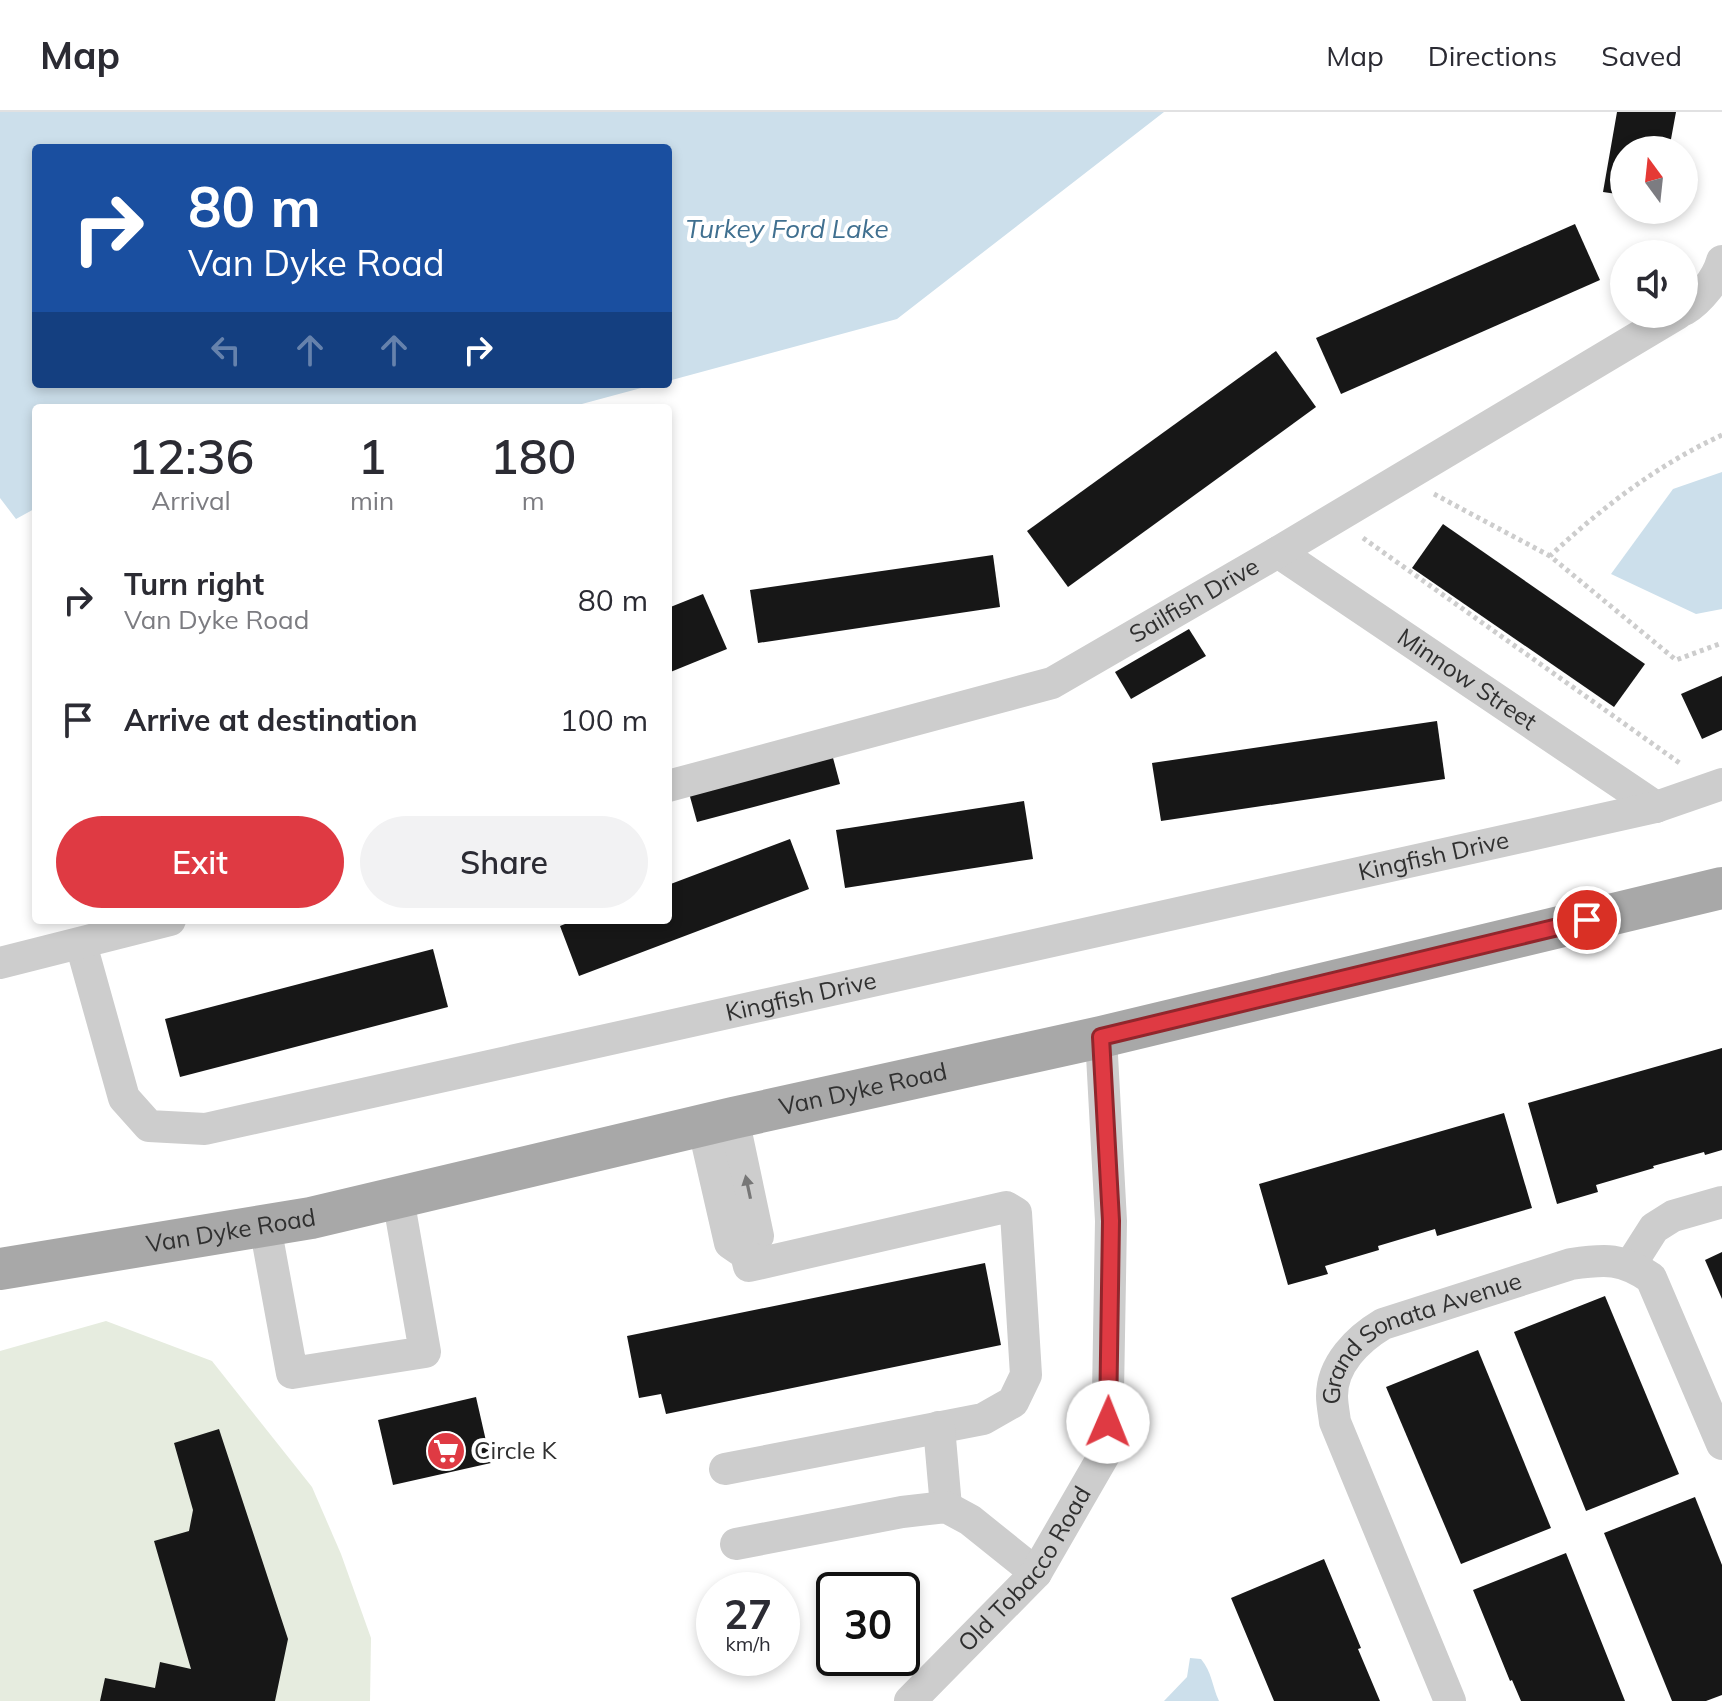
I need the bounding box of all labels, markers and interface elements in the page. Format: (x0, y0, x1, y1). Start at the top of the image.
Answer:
text: Map (40, 31, 120, 79)
text: Map (1326, 38, 1384, 73)
text: Directions (1428, 38, 1557, 73)
text: Saved (1601, 38, 1682, 73)
north arrow (1610, 136, 1698, 224)
map controls (1610, 136, 1698, 328)
text: 80 m (188, 171, 321, 241)
icon: right (56, 176, 160, 280)
water label: Turkey Ford Lake (685, 212, 889, 245)
text: Van Dyke Road (188, 240, 445, 285)
button: sound (1610, 240, 1698, 328)
icon: left (204, 328, 248, 372)
icon: ahead (288, 328, 332, 372)
icon: ahead (372, 328, 416, 372)
icon: right (456, 328, 500, 372)
text: 12:36 (128, 426, 254, 486)
text: 1 (358, 426, 386, 486)
text: 180 (490, 426, 576, 486)
text: Arrival (151, 484, 231, 517)
text: min (350, 484, 394, 517)
text: m (522, 484, 545, 517)
street label: Sailfish Drive (1124, 550, 1264, 649)
text: Turn right (124, 565, 264, 603)
icon: right (56, 578, 100, 622)
text: 80 m (578, 581, 648, 619)
text: Van Dyke Road (124, 603, 309, 636)
street label: Minnow Street (1392, 621, 1543, 736)
icon: arrive (56, 698, 100, 742)
text: Arrive at destination (124, 701, 418, 739)
text: 100 m (560, 701, 648, 739)
button: Exit (56, 816, 344, 908)
button: Share (360, 816, 648, 908)
street label: Kingfish Drive (1355, 824, 1512, 887)
pin (1553, 886, 1621, 954)
icon: arrive (1565, 898, 1609, 942)
street label: Kingfish Drive (723, 964, 879, 1027)
street label: Van Dyke Road (776, 1055, 950, 1121)
one-way arrow (741, 1175, 753, 1200)
street label: Van Dyke Road (144, 1202, 318, 1259)
street label: Grand Sonata Avenue (1316, 1265, 1525, 1405)
position arrow (1066, 1380, 1150, 1464)
supermarket icon: Circle K (425, 1430, 467, 1472)
place label: Circle K (474, 1435, 558, 1465)
street label: Old Tobacco Road (951, 1481, 1097, 1657)
speed limit sign: 30 (816, 1572, 920, 1676)
text: 27 (724, 1589, 772, 1639)
text: km/h (725, 1631, 771, 1656)

